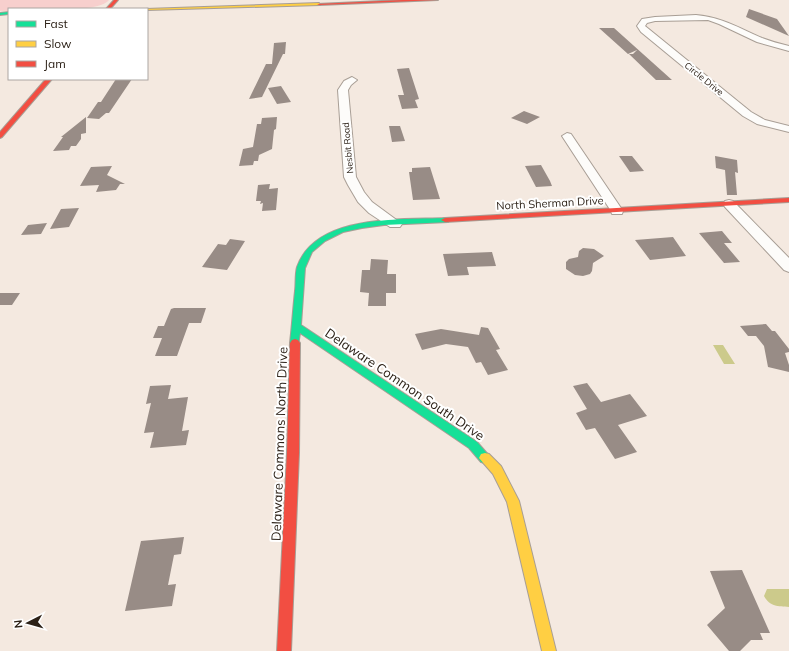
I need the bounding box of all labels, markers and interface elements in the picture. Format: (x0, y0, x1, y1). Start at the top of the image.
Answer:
legend (8, 8, 148, 80)
text: Fast (44, 16, 68, 31)
text: Slow (44, 36, 72, 51)
text: Jam (44, 56, 66, 71)
street label: Circle Drive (683, 60, 726, 98)
street label: Nesbit Road (340, 122, 355, 174)
street label: North Sherman Drive (496, 193, 604, 213)
street label: Delaware Common South Drive (322, 325, 488, 443)
street label: Delaware Commons North Drive (268, 347, 290, 541)
north arrow (8, 603, 48, 643)
text: N (11, 619, 25, 629)

